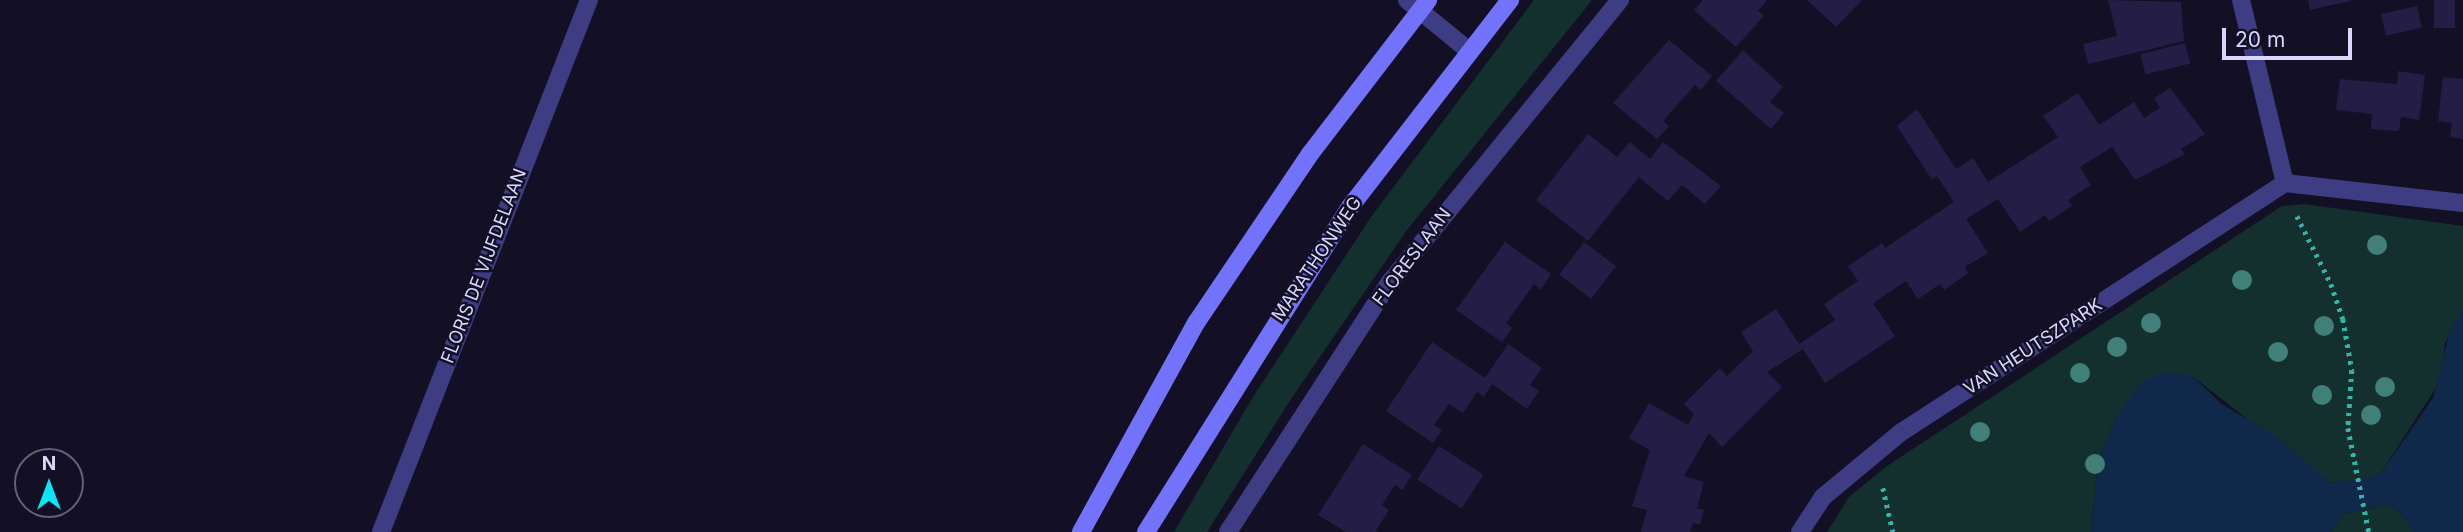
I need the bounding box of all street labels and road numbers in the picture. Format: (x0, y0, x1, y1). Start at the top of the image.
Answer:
street label: FLORIS DE VIJFDELAAN (437, 166, 531, 366)
street label: MARATHONWEG (1267, 193, 1367, 325)
street label: FLORESLAAN (1368, 204, 1456, 310)
street label: VAN HEUTSZPARK (1960, 294, 2106, 400)

